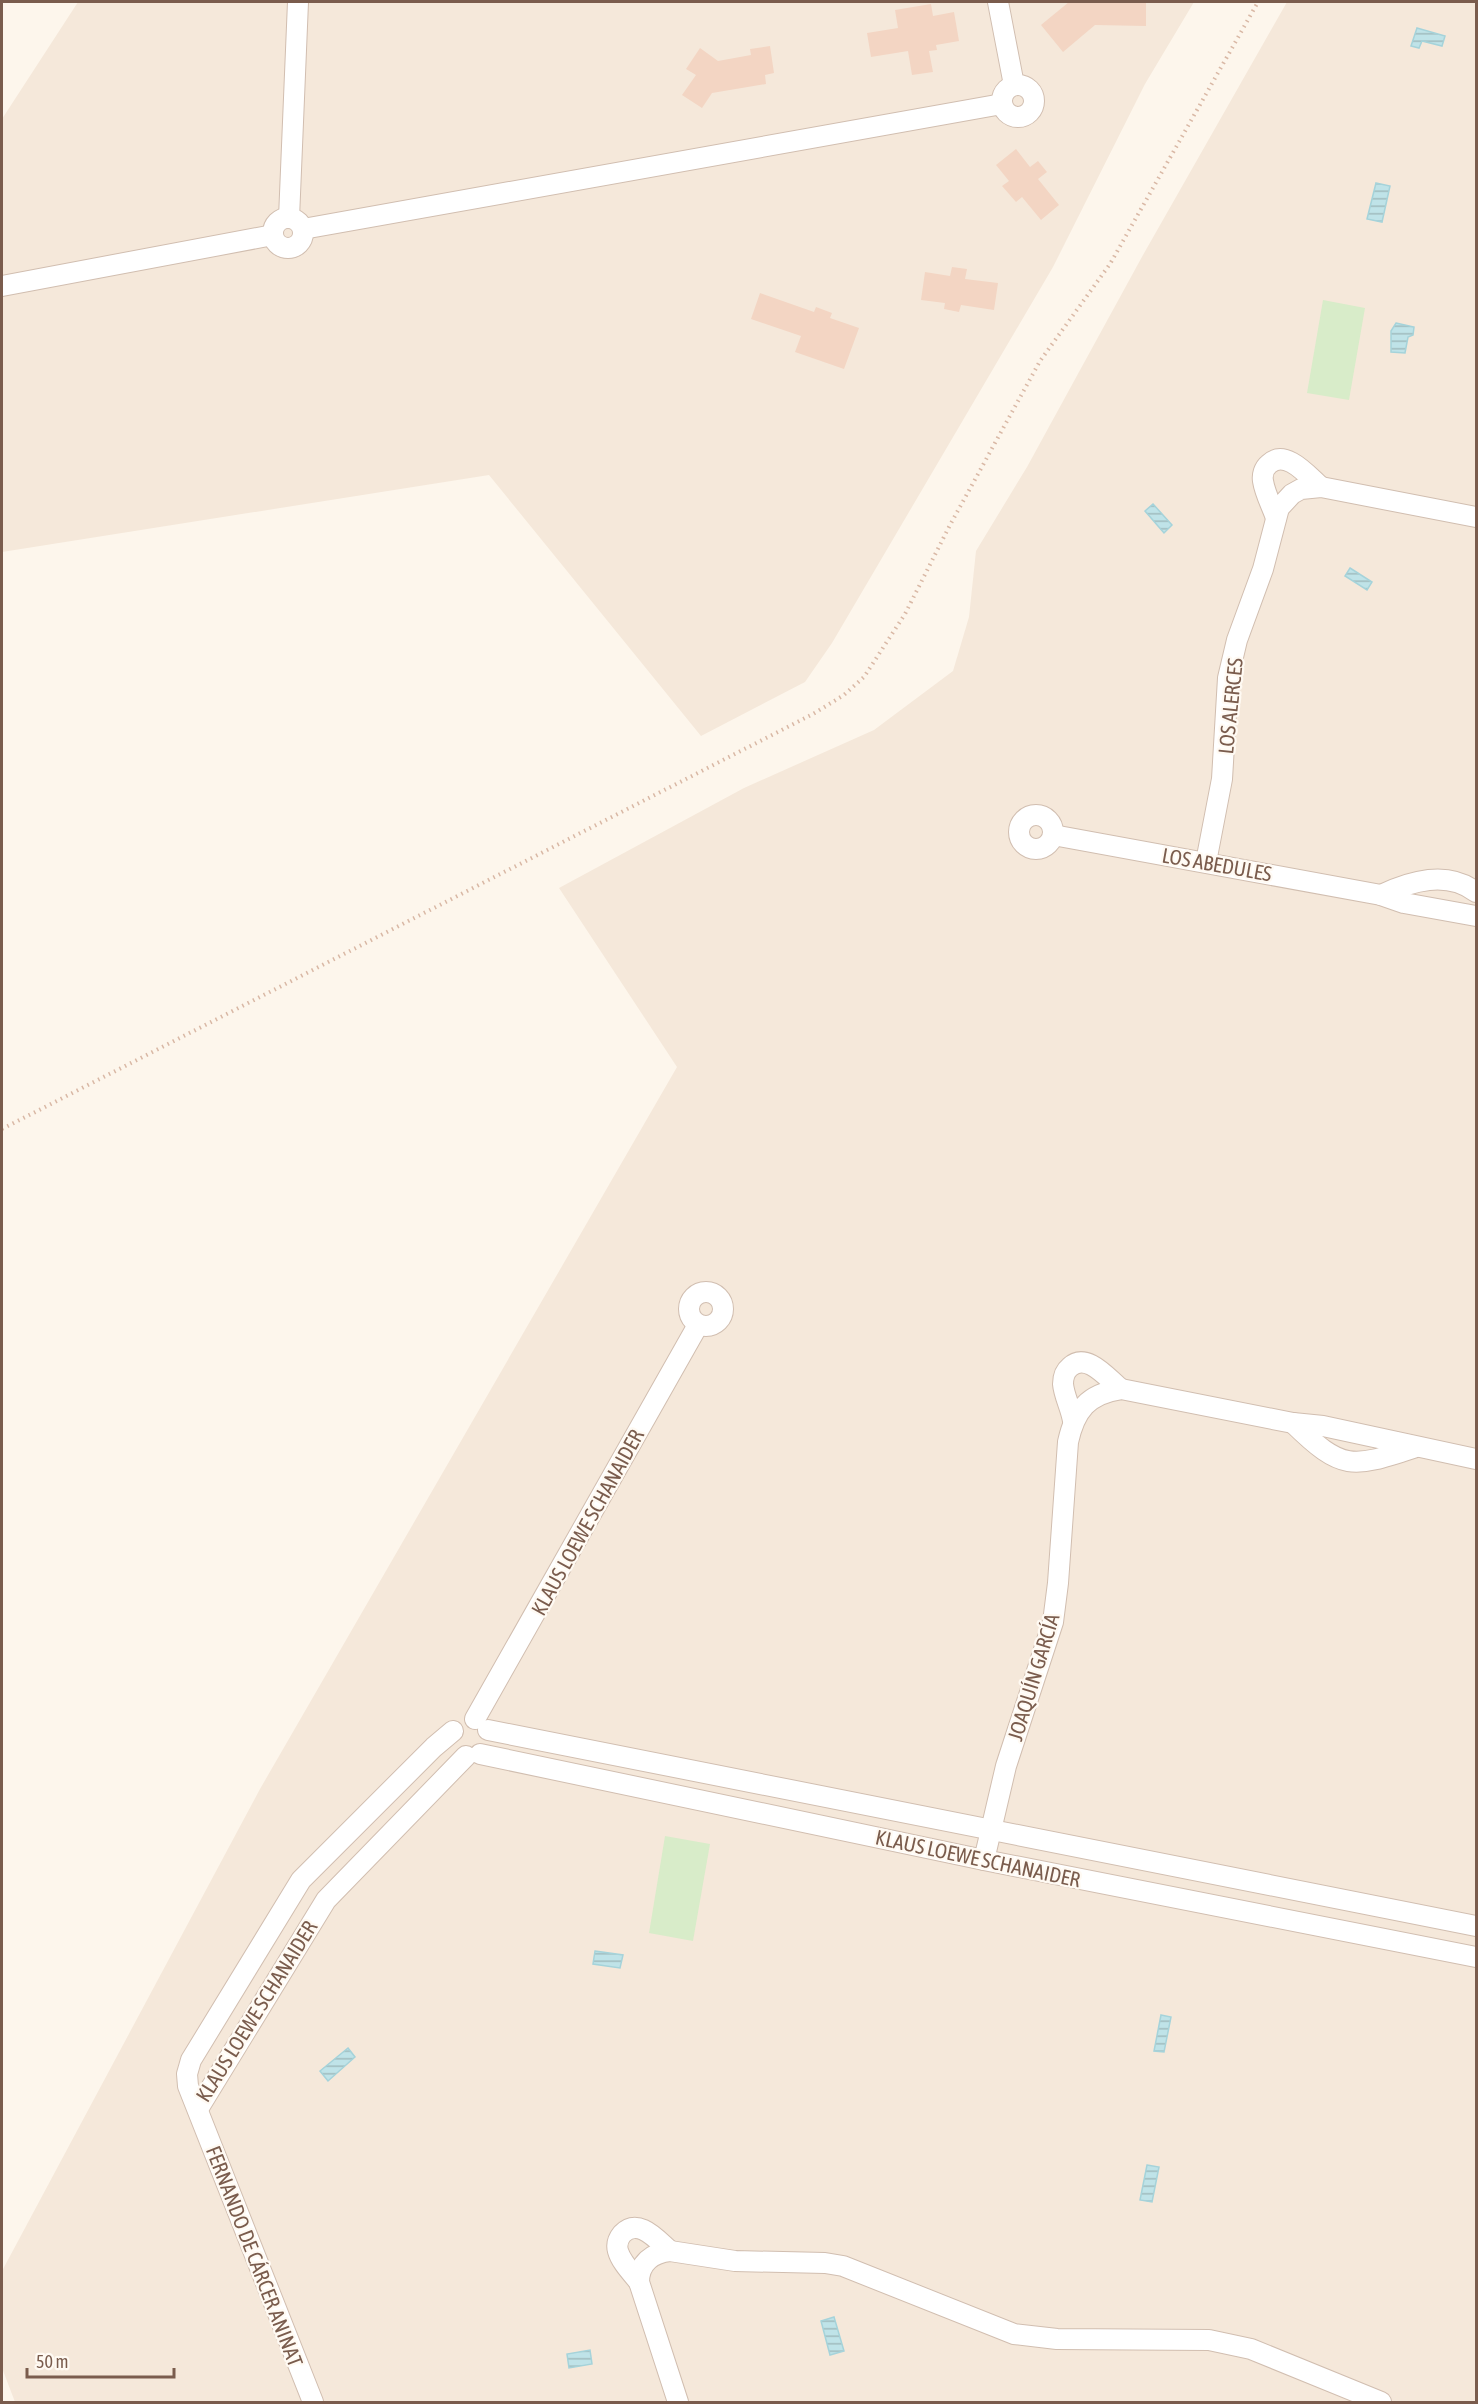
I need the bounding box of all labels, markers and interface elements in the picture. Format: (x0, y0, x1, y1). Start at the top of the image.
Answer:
street label: LOS ALERCES (1213, 657, 1247, 755)
street label: LOS ABEDULES (1160, 843, 1274, 885)
street label: KLAUS LOEWE SCHANAIDER (526, 1424, 648, 1619)
street label: JOAQUÍN GARCÍA (1002, 1610, 1064, 1743)
street label: KLAUS LOEWE SCHANAIDER (873, 1825, 1083, 1892)
street label: KLAUS LOEWE SCHANAIDER (191, 1916, 322, 2106)
street label: FERNANDO DE CÁRCER ANINAT (202, 2142, 308, 2370)
scale bar (27, 2341, 174, 2379)
text: 50 m (36, 2351, 68, 2372)

